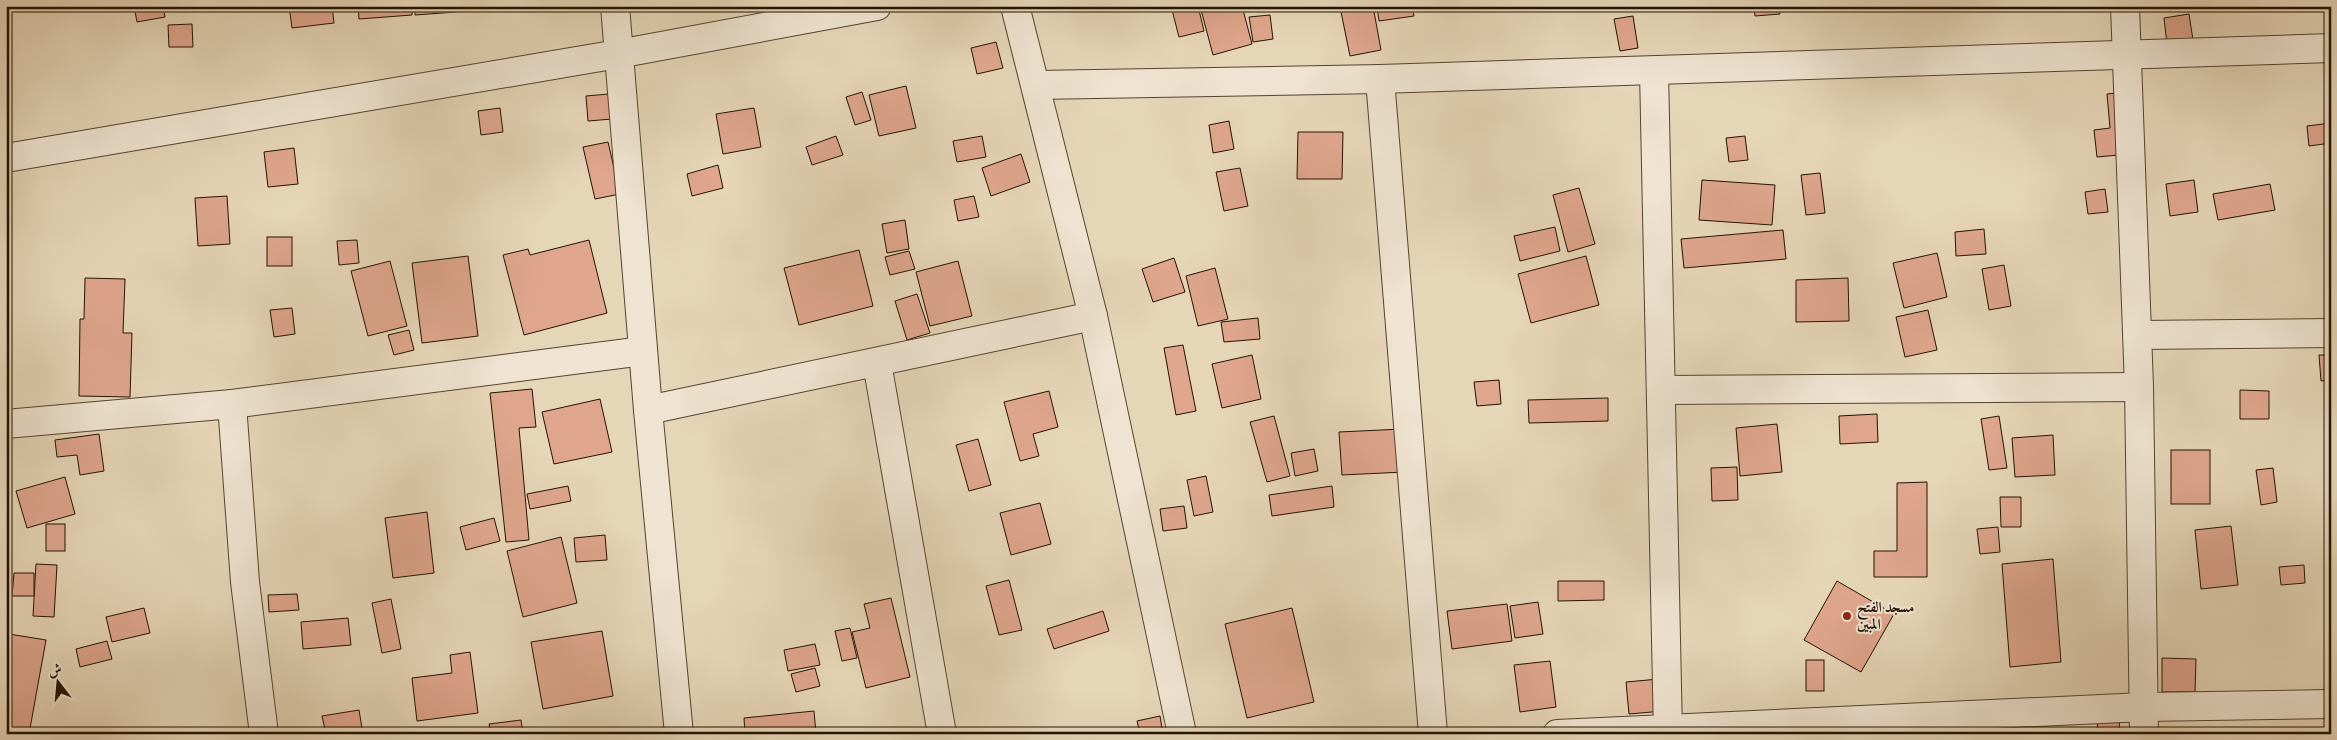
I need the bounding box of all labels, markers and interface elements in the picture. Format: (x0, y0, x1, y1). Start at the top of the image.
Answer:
place label: مسجد الفتح المبين (1857, 598, 1914, 636)
marker: مسجد الفتح المبين (1841, 610, 1853, 622)
north arrow (32, 658, 82, 708)
text: ش (46, 660, 64, 682)

